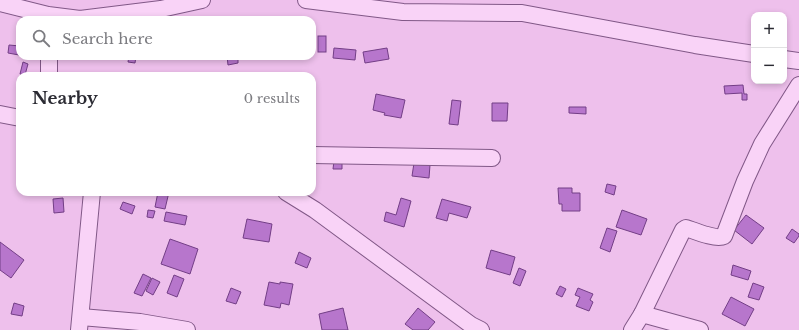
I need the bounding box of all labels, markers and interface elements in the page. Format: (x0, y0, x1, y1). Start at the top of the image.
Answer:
map controls (751, 12, 787, 84)
button: + (751, 12, 787, 48)
search box (16, 16, 316, 60)
icon: search (30, 27, 52, 49)
text: Search here (62, 29, 153, 48)
button: − (751, 48, 787, 84)
text: Nearby (32, 88, 98, 109)
text: 0 results (244, 90, 300, 107)

